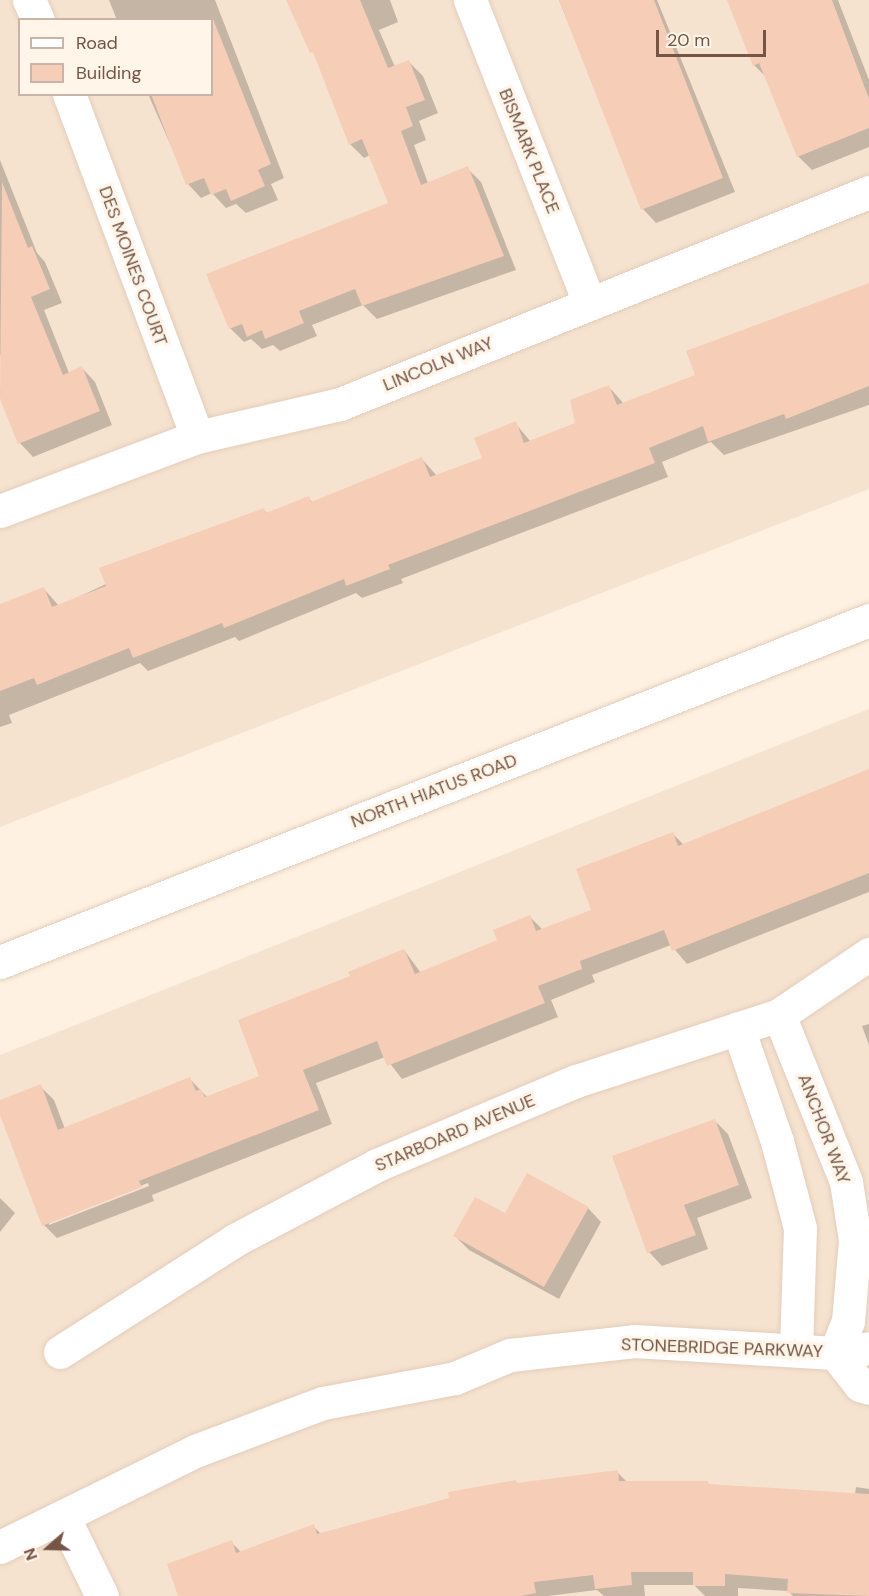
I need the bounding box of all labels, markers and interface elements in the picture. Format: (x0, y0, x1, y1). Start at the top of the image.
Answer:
legend (18, 18, 213, 96)
scale bar (659, 18, 768, 56)
text: 20 m (667, 28, 710, 52)
text: Road (76, 31, 118, 55)
text: Building (76, 61, 141, 85)
street label: BISMARK PLACE (494, 85, 564, 217)
street label: DES MOINES COURT (94, 183, 172, 349)
street label: LINCOLN WAY (380, 332, 496, 396)
street label: NORTH HIATUS ROAD (348, 749, 520, 833)
street label: ANCHOR WAY (793, 1071, 855, 1187)
street label: STARBOARD AVENUE (372, 1089, 538, 1177)
street label: STONEBRIDGE PARKWAY (621, 1334, 823, 1362)
north arrow (18, 1518, 78, 1578)
text: N (19, 1545, 42, 1563)

